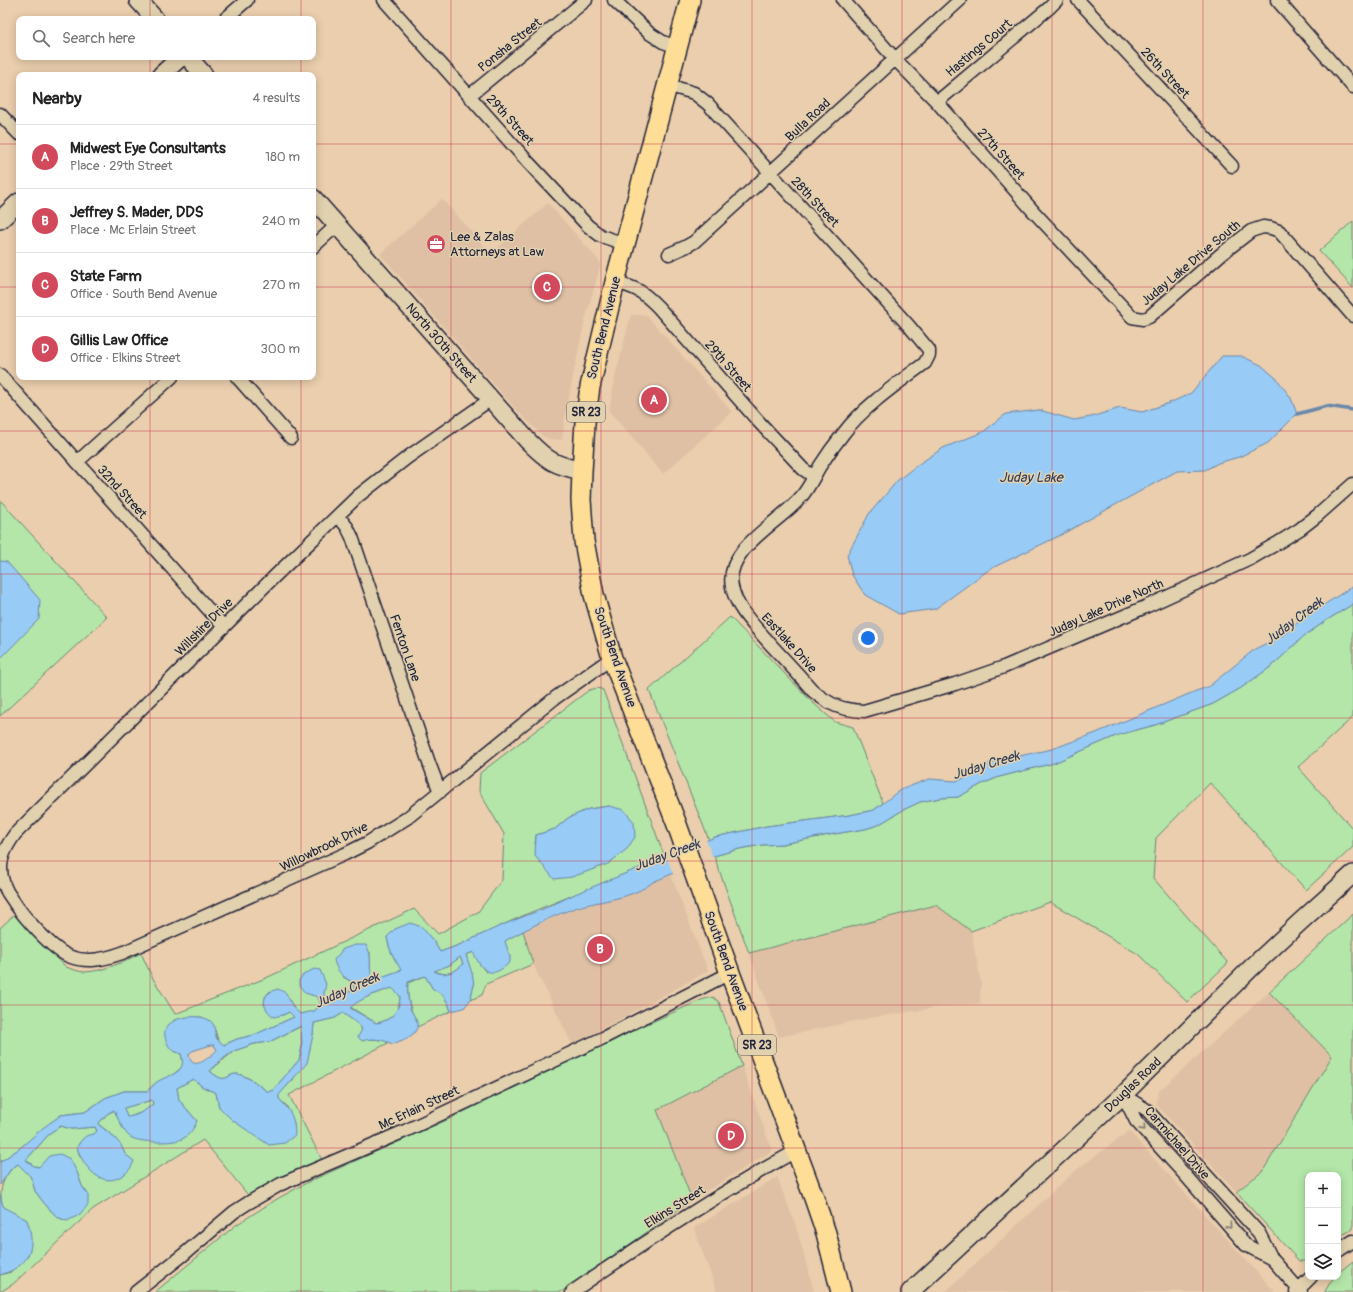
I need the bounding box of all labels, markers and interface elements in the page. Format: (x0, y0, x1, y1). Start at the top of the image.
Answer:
street label: Ponsha Street (475, 14, 546, 75)
street label: Hastings Court (943, 15, 1016, 80)
search box (16, 16, 316, 60)
icon: search (30, 27, 52, 49)
text: Search here (62, 29, 135, 48)
street label: 26th Street (1137, 44, 1193, 103)
text: Nearby (32, 88, 81, 109)
text: 4 results (253, 90, 300, 106)
street label: 29th Street (483, 91, 538, 149)
street label: Bulla Road (782, 95, 834, 145)
street label: 27th Street (974, 125, 1029, 184)
text: Midwest Eye Consultants (70, 139, 226, 158)
text: A (41, 149, 49, 165)
text: 180 m (265, 149, 300, 165)
text: Place · 29th Street (70, 158, 173, 174)
street label: 28th Street (788, 173, 843, 231)
text: Jeffrey S. Mader, DDS (70, 203, 203, 222)
text: B (41, 213, 49, 229)
text: 240 m (262, 213, 300, 229)
street label: Juday Lake Drive South (1138, 217, 1244, 309)
text: Place · Mc Erlain Street (70, 222, 196, 238)
place label: Lee & Zalas Attorneys at Law (450, 229, 545, 260)
office icon: Lee & Zalas Attorneys at Law (425, 233, 447, 255)
text: State Farm (70, 267, 142, 286)
pin: C (534, 272, 560, 302)
street label: South Bend Avenue (584, 274, 625, 381)
text: C (41, 277, 49, 293)
text: 270 m (263, 277, 300, 293)
text: Office · South Bend Avenue (70, 286, 217, 302)
street label: North 30th Street (402, 300, 480, 387)
text: Gillis Law Office (70, 331, 168, 350)
street label: 29th Street (701, 337, 755, 396)
text: D (41, 341, 49, 357)
text: 300 m (261, 341, 300, 357)
text: Office · Elkins Street (70, 350, 180, 366)
pin: A (641, 385, 667, 415)
road number: SR 23 (567, 402, 605, 422)
street label: 32nd Street (94, 462, 151, 523)
water label: Juday Lake (999, 469, 1065, 486)
street label: Juday Lake Drive North (1046, 575, 1166, 641)
water label: Juday Creek (1261, 593, 1328, 649)
street label: Willshire Drive (172, 594, 237, 659)
street label: South Bend Avenue (590, 605, 640, 710)
street label: Eastlake Drive (758, 610, 821, 677)
street label: Fenton Lane (386, 612, 424, 684)
your location (858, 628, 878, 648)
water label: Juday Creek (950, 746, 1023, 783)
street label: Willowbrook Drive (277, 819, 371, 875)
water label: Juday Creek (632, 835, 703, 875)
street label: South Bend Avenue (700, 909, 752, 1014)
pin: B (587, 934, 613, 964)
water label: Juday Creek (312, 968, 383, 1012)
road number: SR 23 (738, 1035, 776, 1055)
street label: Douglas Road (1101, 1054, 1165, 1116)
street label: Mc Erlain Street (376, 1082, 462, 1134)
street label: Carmichael Drive (1141, 1103, 1213, 1183)
pin: D (718, 1121, 744, 1151)
one-way arrow (1138, 1123, 1145, 1131)
map controls (1305, 1172, 1341, 1280)
button: + (1305, 1172, 1341, 1208)
street label: Elkins Street (642, 1182, 709, 1232)
button: − (1305, 1208, 1341, 1244)
one-way arrow (1224, 1221, 1231, 1228)
button: layers (1305, 1244, 1341, 1280)

